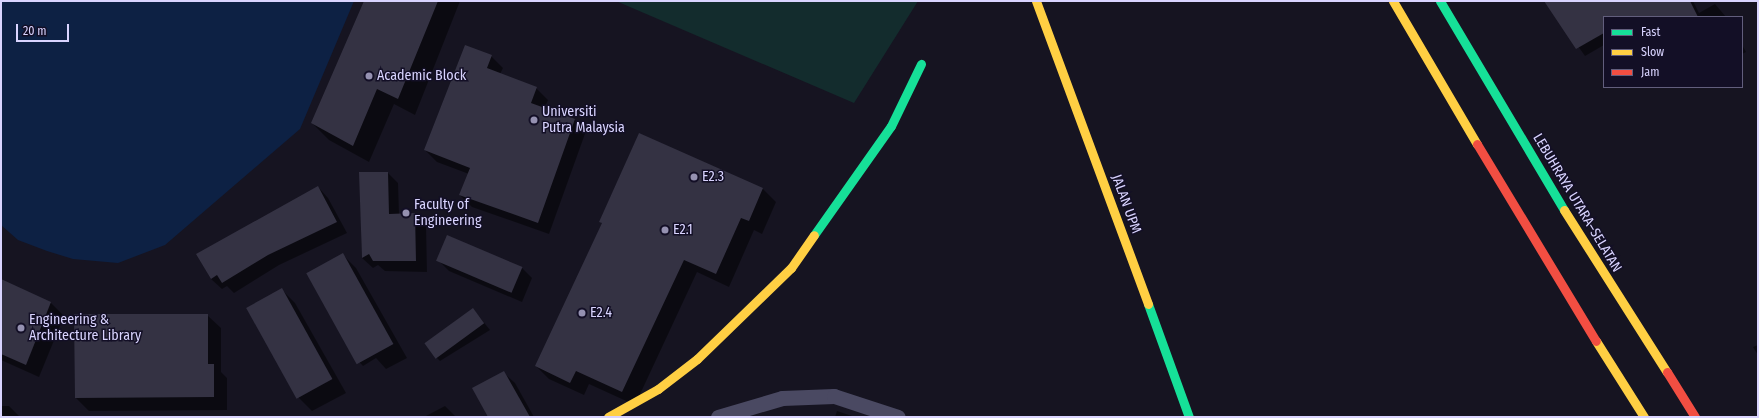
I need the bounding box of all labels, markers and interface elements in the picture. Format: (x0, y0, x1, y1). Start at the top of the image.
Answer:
scale bar (18, 16, 71, 42)
legend (1603, 16, 1743, 88)
text: 20 m (23, 24, 47, 38)
text: Fast (1641, 25, 1660, 39)
text: Slow (1641, 45, 1664, 59)
text: Jam (1641, 65, 1659, 79)
place label: Academic Block (377, 68, 466, 84)
marker: Academic Block (364, 71, 374, 81)
place label: Universiti Putra Malaysia (542, 104, 625, 136)
marker: Universiti Putra Malaysia (529, 115, 539, 125)
street label: LEBUHRAYA UTARA–SELATAN (1529, 131, 1625, 275)
place label: E2.3 (702, 169, 724, 185)
marker: E2.3 (689, 172, 699, 182)
street label: JALAN UPM (1108, 172, 1144, 236)
place label: Faculty of Engineering (414, 197, 481, 230)
marker: Faculty of Engineering (401, 208, 411, 218)
place label: E2.1 (673, 222, 693, 238)
marker: E2.1 (660, 225, 670, 235)
place label: E2.4 (590, 305, 612, 321)
marker: E2.4 (577, 308, 587, 318)
place label: Engineering & Architecture Library (29, 312, 141, 344)
marker: Engineering & Architecture Library (16, 323, 26, 333)

